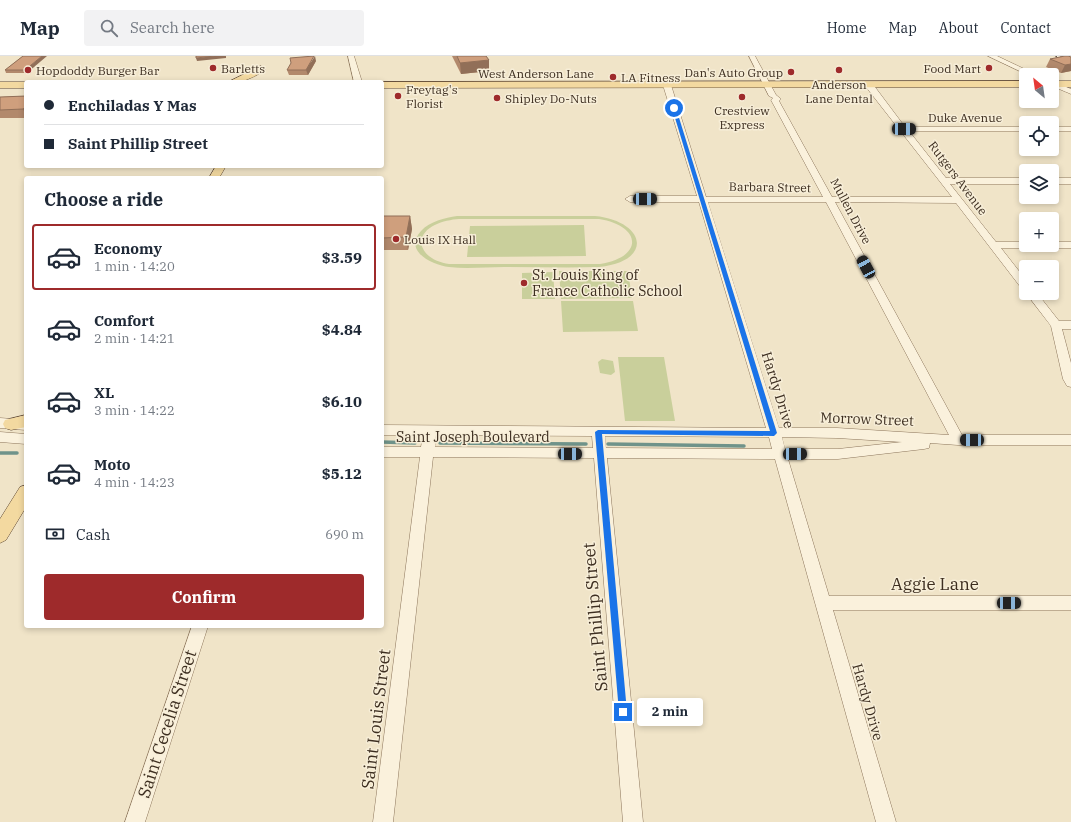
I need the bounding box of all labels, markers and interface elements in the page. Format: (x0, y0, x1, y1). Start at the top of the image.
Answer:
search box (84, 10, 364, 46)
text: Map (20, 16, 60, 40)
icon: search (98, 17, 120, 39)
text: Search here (130, 18, 214, 37)
text: Home (827, 19, 866, 37)
text: Map (888, 19, 917, 37)
text: About (939, 19, 978, 37)
text: Contact (1000, 19, 1051, 37)
place label: Barletts (221, 61, 265, 76)
place label: Food Mart (923, 61, 981, 76)
place label: Hopdoddy Burger Bar (36, 63, 160, 78)
marker: Barletts (208, 63, 218, 73)
marker: Food Mart (984, 63, 994, 73)
marker: Hopdoddy Burger Bar (23, 65, 33, 75)
place label: Dan's Auto Group (685, 65, 783, 80)
marker: Anderson Lane Dental (834, 65, 844, 75)
street label: West Anderson Lane (478, 66, 594, 81)
marker: Dan's Auto Group (786, 67, 796, 77)
north arrow (1019, 68, 1059, 108)
map controls (1019, 68, 1059, 300)
place label: LA Fitness (621, 70, 680, 85)
marker: LA Fitness (608, 72, 618, 82)
place label: Anderson Lane Dental (805, 77, 873, 106)
place label: Freytag's Florist (406, 82, 458, 111)
marker: Freytag's Florist (393, 91, 403, 101)
place label: Shipley Do-Nuts (505, 91, 597, 106)
marker: Crestview Express (737, 92, 747, 102)
marker: Shipley Do-Nuts (492, 93, 502, 103)
text: Enchiladas Y Mas (68, 96, 197, 115)
route start (665, 99, 683, 117)
place label: Crestview Express (714, 103, 770, 132)
street label: Duke Avenue (928, 110, 1002, 125)
button: locate (1019, 116, 1059, 156)
car (892, 123, 916, 135)
text: Saint Phillip Street (68, 134, 208, 153)
street label: Rutgers Avenue (925, 138, 991, 218)
button: layers (1019, 164, 1059, 204)
street label: Mullen Drive (827, 176, 875, 246)
street label: Barbara Street (729, 179, 811, 195)
text: Choose a ride (44, 188, 163, 211)
car (633, 193, 657, 205)
button: + (1019, 212, 1059, 252)
place label: Louis IX Hall (404, 232, 476, 247)
marker: Louis IX Hall (391, 234, 401, 244)
icon: car (46, 239, 82, 275)
text: Economy (94, 239, 162, 258)
text: $3.59 (322, 248, 362, 267)
car (855, 254, 877, 280)
text: 1 min · 14:20 (94, 258, 175, 275)
button: − (1019, 260, 1059, 300)
place label: St. Louis King of France Catholic School (532, 266, 682, 300)
marker: St. Louis King of France Catholic School (519, 278, 529, 288)
icon: car (46, 311, 82, 347)
text: Comfort (94, 311, 154, 330)
text: $4.84 (322, 320, 362, 339)
text: 2 min · 14:21 (94, 330, 175, 347)
street label: Hardy Drive (758, 349, 798, 431)
icon: car (46, 383, 82, 419)
text: XL (94, 383, 114, 402)
text: $6.10 (322, 392, 362, 411)
text: 3 min · 14:22 (94, 402, 175, 419)
street label: Morrow Street (820, 408, 914, 430)
street label: Saint Joseph Boulevard (396, 428, 550, 446)
car (960, 434, 984, 446)
car (558, 448, 582, 460)
car (783, 448, 807, 460)
icon: car (46, 455, 82, 491)
text: Moto (94, 455, 131, 474)
text: $5.12 (322, 464, 362, 483)
text: 4 min · 14:23 (94, 474, 175, 491)
icon: cash (44, 523, 66, 545)
text: Cash (76, 525, 110, 544)
text: 690 m (325, 526, 364, 543)
street label: Saint Phillip Street (578, 541, 612, 693)
street label: Aggie Lane (891, 573, 979, 595)
button: Confirm (44, 574, 364, 620)
car (997, 597, 1021, 609)
street label: Saint Cecelia Street (133, 647, 201, 801)
street label: Saint Louis Street (356, 648, 396, 790)
street label: Hardy Drive (848, 661, 888, 743)
callout: 2 min (637, 698, 703, 726)
route end (614, 703, 632, 721)
text: 2 min (652, 703, 688, 720)

